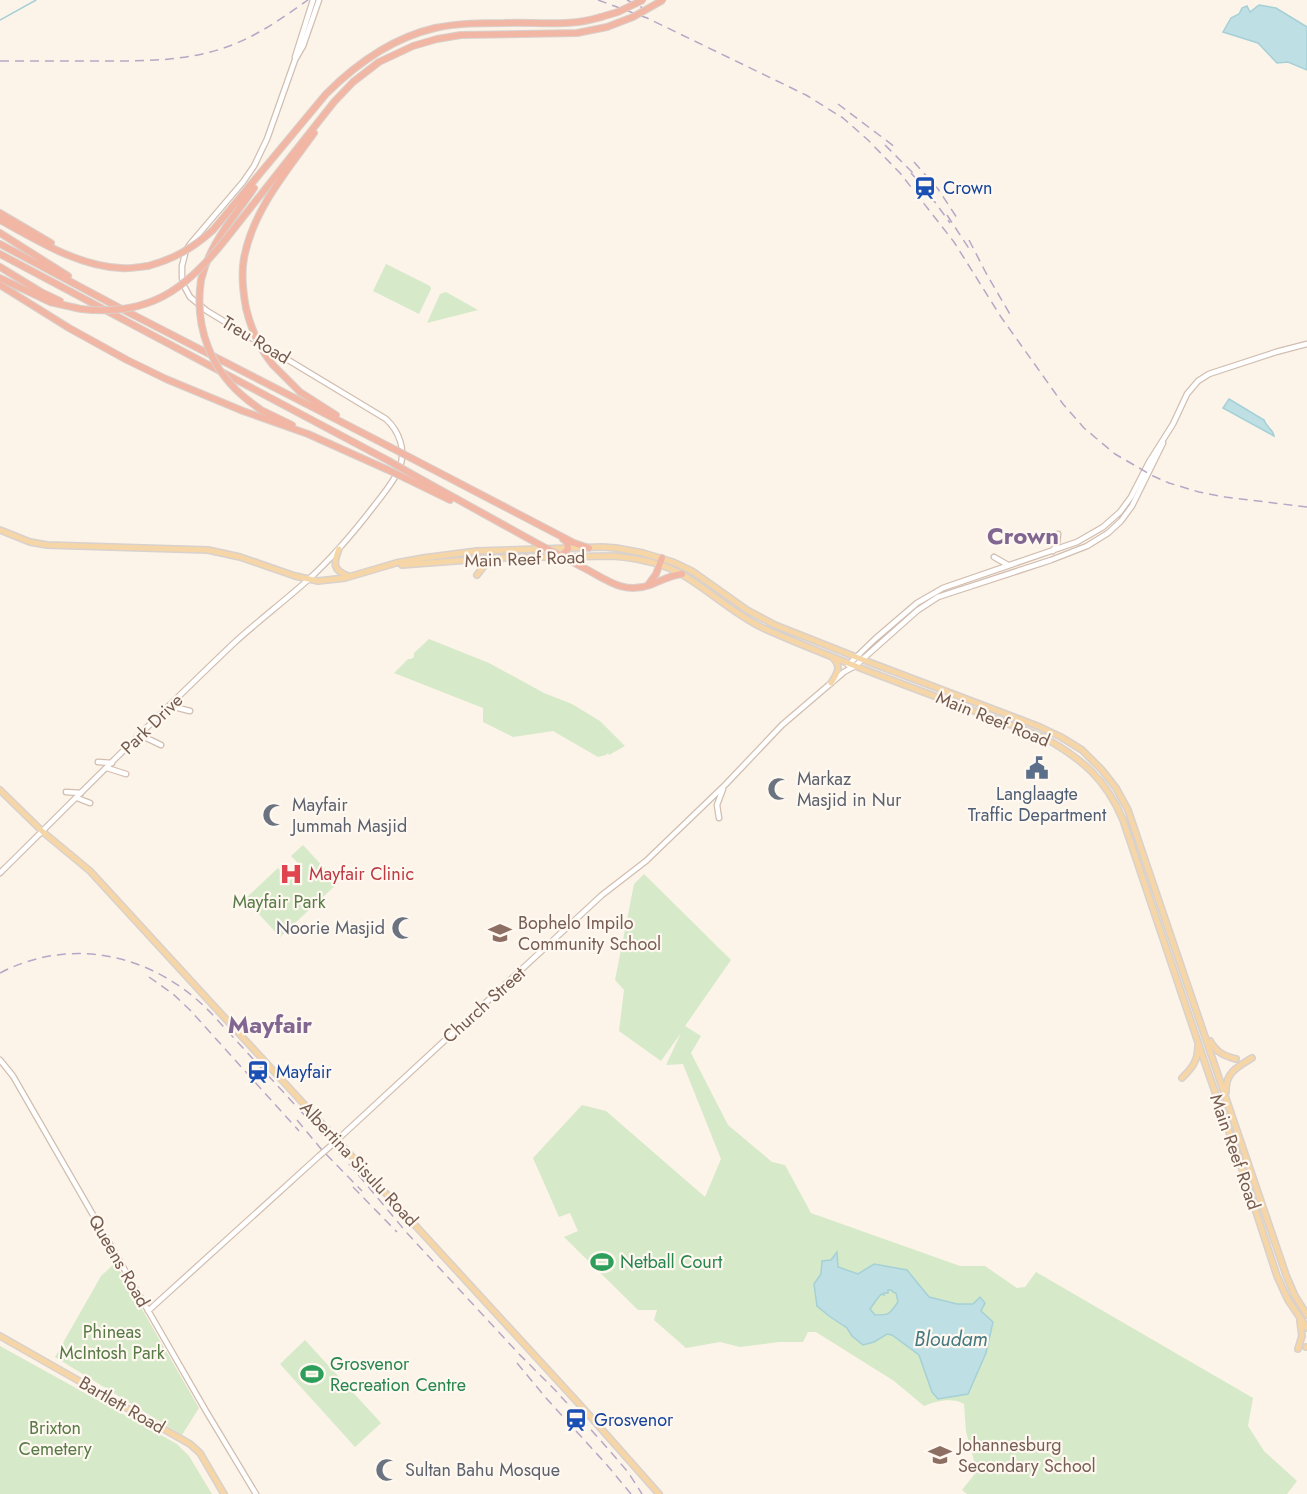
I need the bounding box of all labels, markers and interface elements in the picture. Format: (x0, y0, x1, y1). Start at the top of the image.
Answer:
station icon: Crown (912, 175, 938, 201)
place label: Crown (943, 175, 992, 201)
street label: Treu Road (217, 309, 295, 371)
district label: Crown (987, 518, 1059, 553)
street label: Main Reef Road (464, 544, 586, 574)
street label: Main Reef Road (932, 684, 1054, 754)
street label: Park Drive (115, 688, 189, 760)
public building icon: Langlaagte Traffic Department (1024, 755, 1050, 781)
place label: Markaz Masjid in Nur (797, 766, 902, 813)
mosque icon: Markaz Masjid in Nur (766, 776, 792, 802)
place label: Langlaagte Traffic Department (968, 781, 1107, 828)
place label: Mayfair Jummah Masjid (290, 792, 407, 839)
mosque icon: Mayfair Jummah Masjid (261, 802, 287, 828)
hospital icon: Mayfair Clinic (278, 861, 304, 887)
place label: Mayfair Clinic (309, 861, 414, 887)
park label: Mayfair Park (232, 889, 326, 915)
place label: Bophelo Impilo Community School (518, 910, 661, 957)
place label: Noorie Masjid (276, 915, 385, 941)
mosque icon: Noorie Masjid (390, 915, 416, 941)
school or university icon: Bophelo Impilo Community School (487, 920, 513, 946)
street label: Church Street (437, 960, 532, 1049)
district label: Mayfair (228, 1007, 312, 1042)
station icon: Mayfair (245, 1059, 271, 1085)
place label: Mayfair (276, 1059, 333, 1085)
street label: Main Reef Road (1203, 1091, 1267, 1213)
street label: Albertina Sisulu Road (294, 1095, 424, 1233)
street label: Queens Road (82, 1210, 156, 1312)
sports icon: Netball Court (589, 1249, 615, 1275)
place label: Netball Court (620, 1249, 723, 1275)
park label: Phineas McIntosh Park (59, 1319, 165, 1366)
water label: Bloudam (914, 1325, 988, 1354)
place label: Grosvenor Recreation Centre (330, 1351, 466, 1398)
sports icon: Grosvenor Recreation Centre (299, 1361, 325, 1387)
street label: Bartlett Road (74, 1370, 170, 1440)
station icon: Grosvenor (563, 1407, 589, 1433)
place label: Grosvenor (594, 1407, 674, 1433)
park label: Brixton Cemetery (18, 1415, 92, 1462)
place label: Johannesburg Secondary School (956, 1432, 1096, 1479)
school or university icon: Johannesburg Secondary School (927, 1442, 953, 1468)
mosque icon: Sultan Bahu Mosque (374, 1457, 400, 1483)
place label: Sultan Bahu Mosque (405, 1457, 560, 1483)

